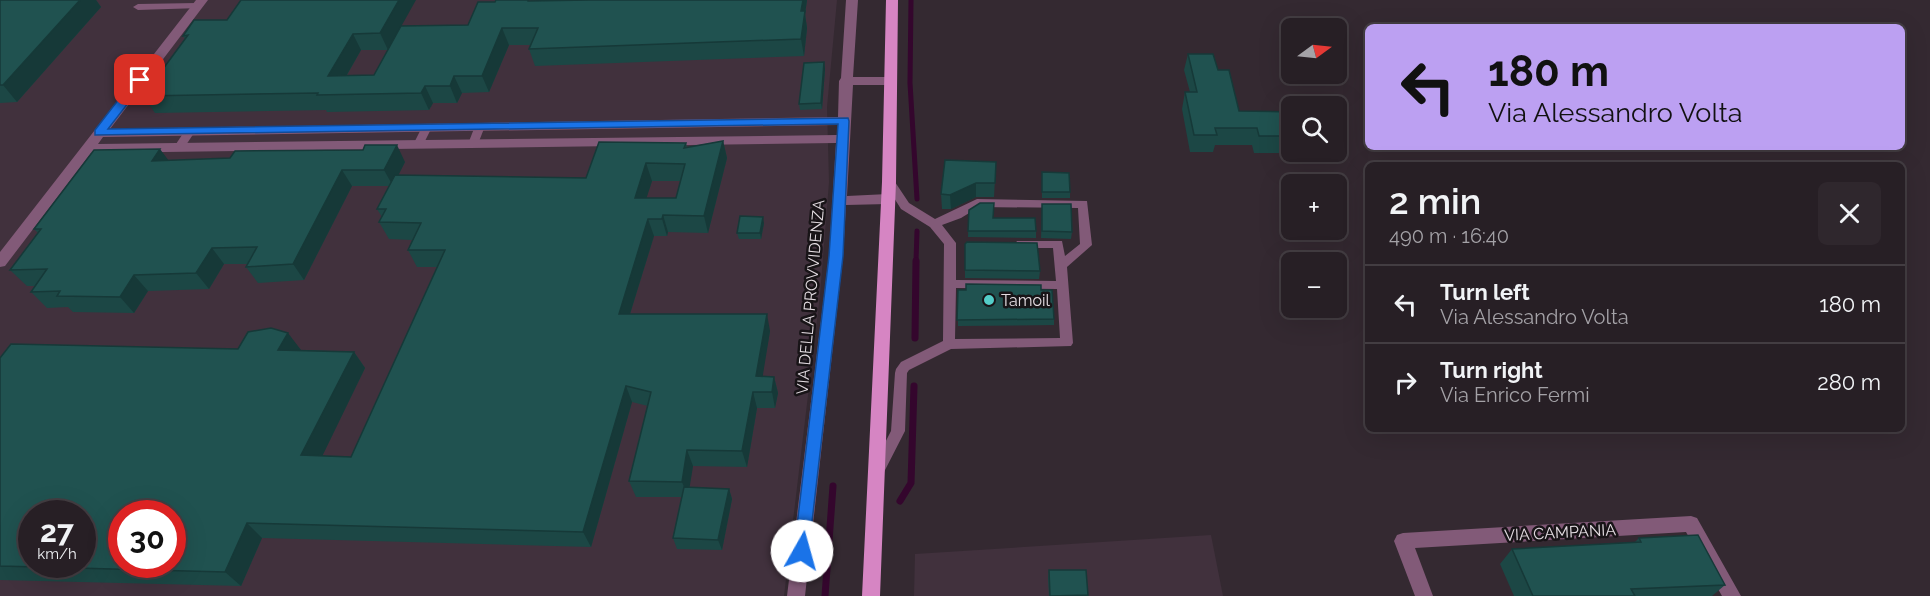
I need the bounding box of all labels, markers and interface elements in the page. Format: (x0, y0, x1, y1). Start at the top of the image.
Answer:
north arrow (1281, 18, 1347, 84)
map controls (1281, 18, 1347, 318)
text: 180 m (1488, 47, 1609, 96)
icon: left (1389, 48, 1467, 126)
pin (114, 54, 165, 105)
icon: arrive (123, 63, 156, 96)
button: search (1281, 96, 1347, 162)
text: Via Alessandro Volta (1488, 97, 1743, 128)
button: + (1281, 174, 1347, 240)
text: 2 min (1389, 180, 1481, 222)
button: close (1818, 182, 1881, 245)
street label: VIA DELLA PROVVIDENZA (793, 199, 829, 395)
text: 490 m · 16:40 (1389, 224, 1509, 248)
button: − (1281, 252, 1347, 318)
text: Turn left (1440, 279, 1530, 305)
icon: left (1389, 288, 1422, 321)
place label: Tamoil (1001, 291, 1051, 310)
text: 180 m (1819, 291, 1881, 317)
marker: Tamoil (982, 293, 996, 307)
text: Via Alessandro Volta (1440, 305, 1629, 329)
text: Turn right (1440, 357, 1543, 383)
icon: right (1389, 366, 1422, 399)
text: 280 m (1817, 369, 1881, 395)
text: Via Enrico Fermi (1440, 383, 1590, 407)
speed limit sign: 30 (108, 500, 186, 578)
text: 27 (40, 514, 74, 549)
position arrow (770, 519, 834, 583)
street label: VIA CAMPANIA (1504, 520, 1617, 545)
text: km/h (37, 545, 77, 563)

